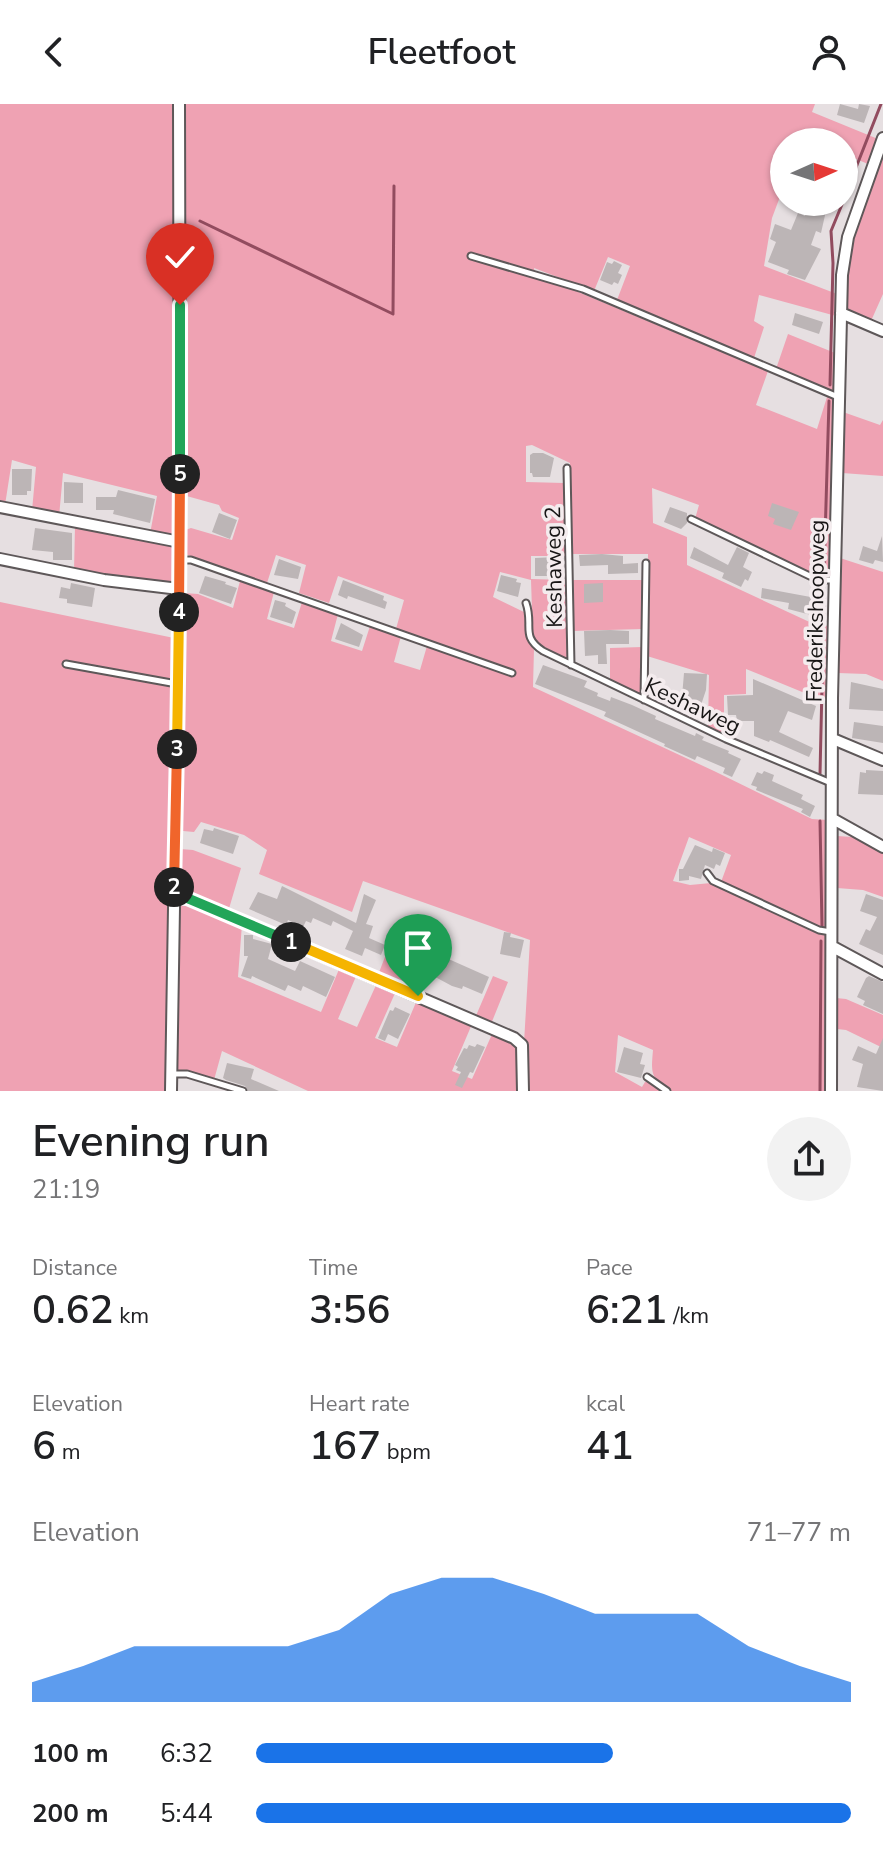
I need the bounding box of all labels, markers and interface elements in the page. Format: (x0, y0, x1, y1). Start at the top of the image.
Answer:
text: Fleetfoot (367, 28, 516, 77)
icon: back (32, 30, 76, 74)
icon: person (807, 30, 851, 74)
north arrow (770, 128, 858, 216)
map controls (770, 128, 858, 216)
pin (146, 223, 214, 305)
icon: check (158, 235, 202, 279)
pin: 5 (160, 454, 200, 494)
text: 5 (173, 459, 187, 489)
street label: Keshaweg 2 (538, 506, 570, 628)
street label: Frederikshoopweg (799, 519, 833, 703)
pin: 4 (159, 592, 199, 632)
text: 4 (172, 597, 186, 627)
street label: Keshaweg (640, 671, 745, 741)
pin: 3 (157, 729, 197, 769)
text: 3 (170, 734, 184, 764)
pin: 2 (154, 867, 194, 907)
text: 2 (167, 872, 181, 902)
pin (384, 914, 452, 996)
pin: 1 (271, 922, 311, 962)
icon: arrive (396, 926, 440, 970)
text: 1 (284, 927, 298, 957)
text: Evening run (32, 1112, 270, 1172)
button: share (767, 1117, 851, 1201)
text: 21:19 (32, 1172, 100, 1207)
text: Distance (32, 1253, 117, 1283)
text: Time (309, 1253, 358, 1283)
text: Pace (586, 1253, 633, 1283)
text: 0.62 (32, 1283, 113, 1337)
text: 3:56 (309, 1283, 390, 1337)
text: 6:21 (586, 1283, 667, 1337)
text: km (113, 1301, 149, 1331)
text: /km (667, 1301, 709, 1331)
text: Elevation (32, 1389, 123, 1419)
text: Heart rate (309, 1389, 410, 1419)
text: kcal (586, 1389, 625, 1419)
text: 6 (32, 1419, 56, 1473)
text: 167 (309, 1419, 381, 1473)
text: 41 (586, 1419, 634, 1473)
text: m (56, 1437, 81, 1467)
text: bpm (381, 1437, 431, 1467)
text: Elevation (32, 1515, 140, 1550)
text: 71–77 m (747, 1515, 851, 1550)
text: 100 m (32, 1736, 109, 1771)
text: 6:32 (160, 1736, 213, 1771)
text: 200 m (32, 1796, 109, 1831)
text: 5:44 (160, 1796, 213, 1831)

